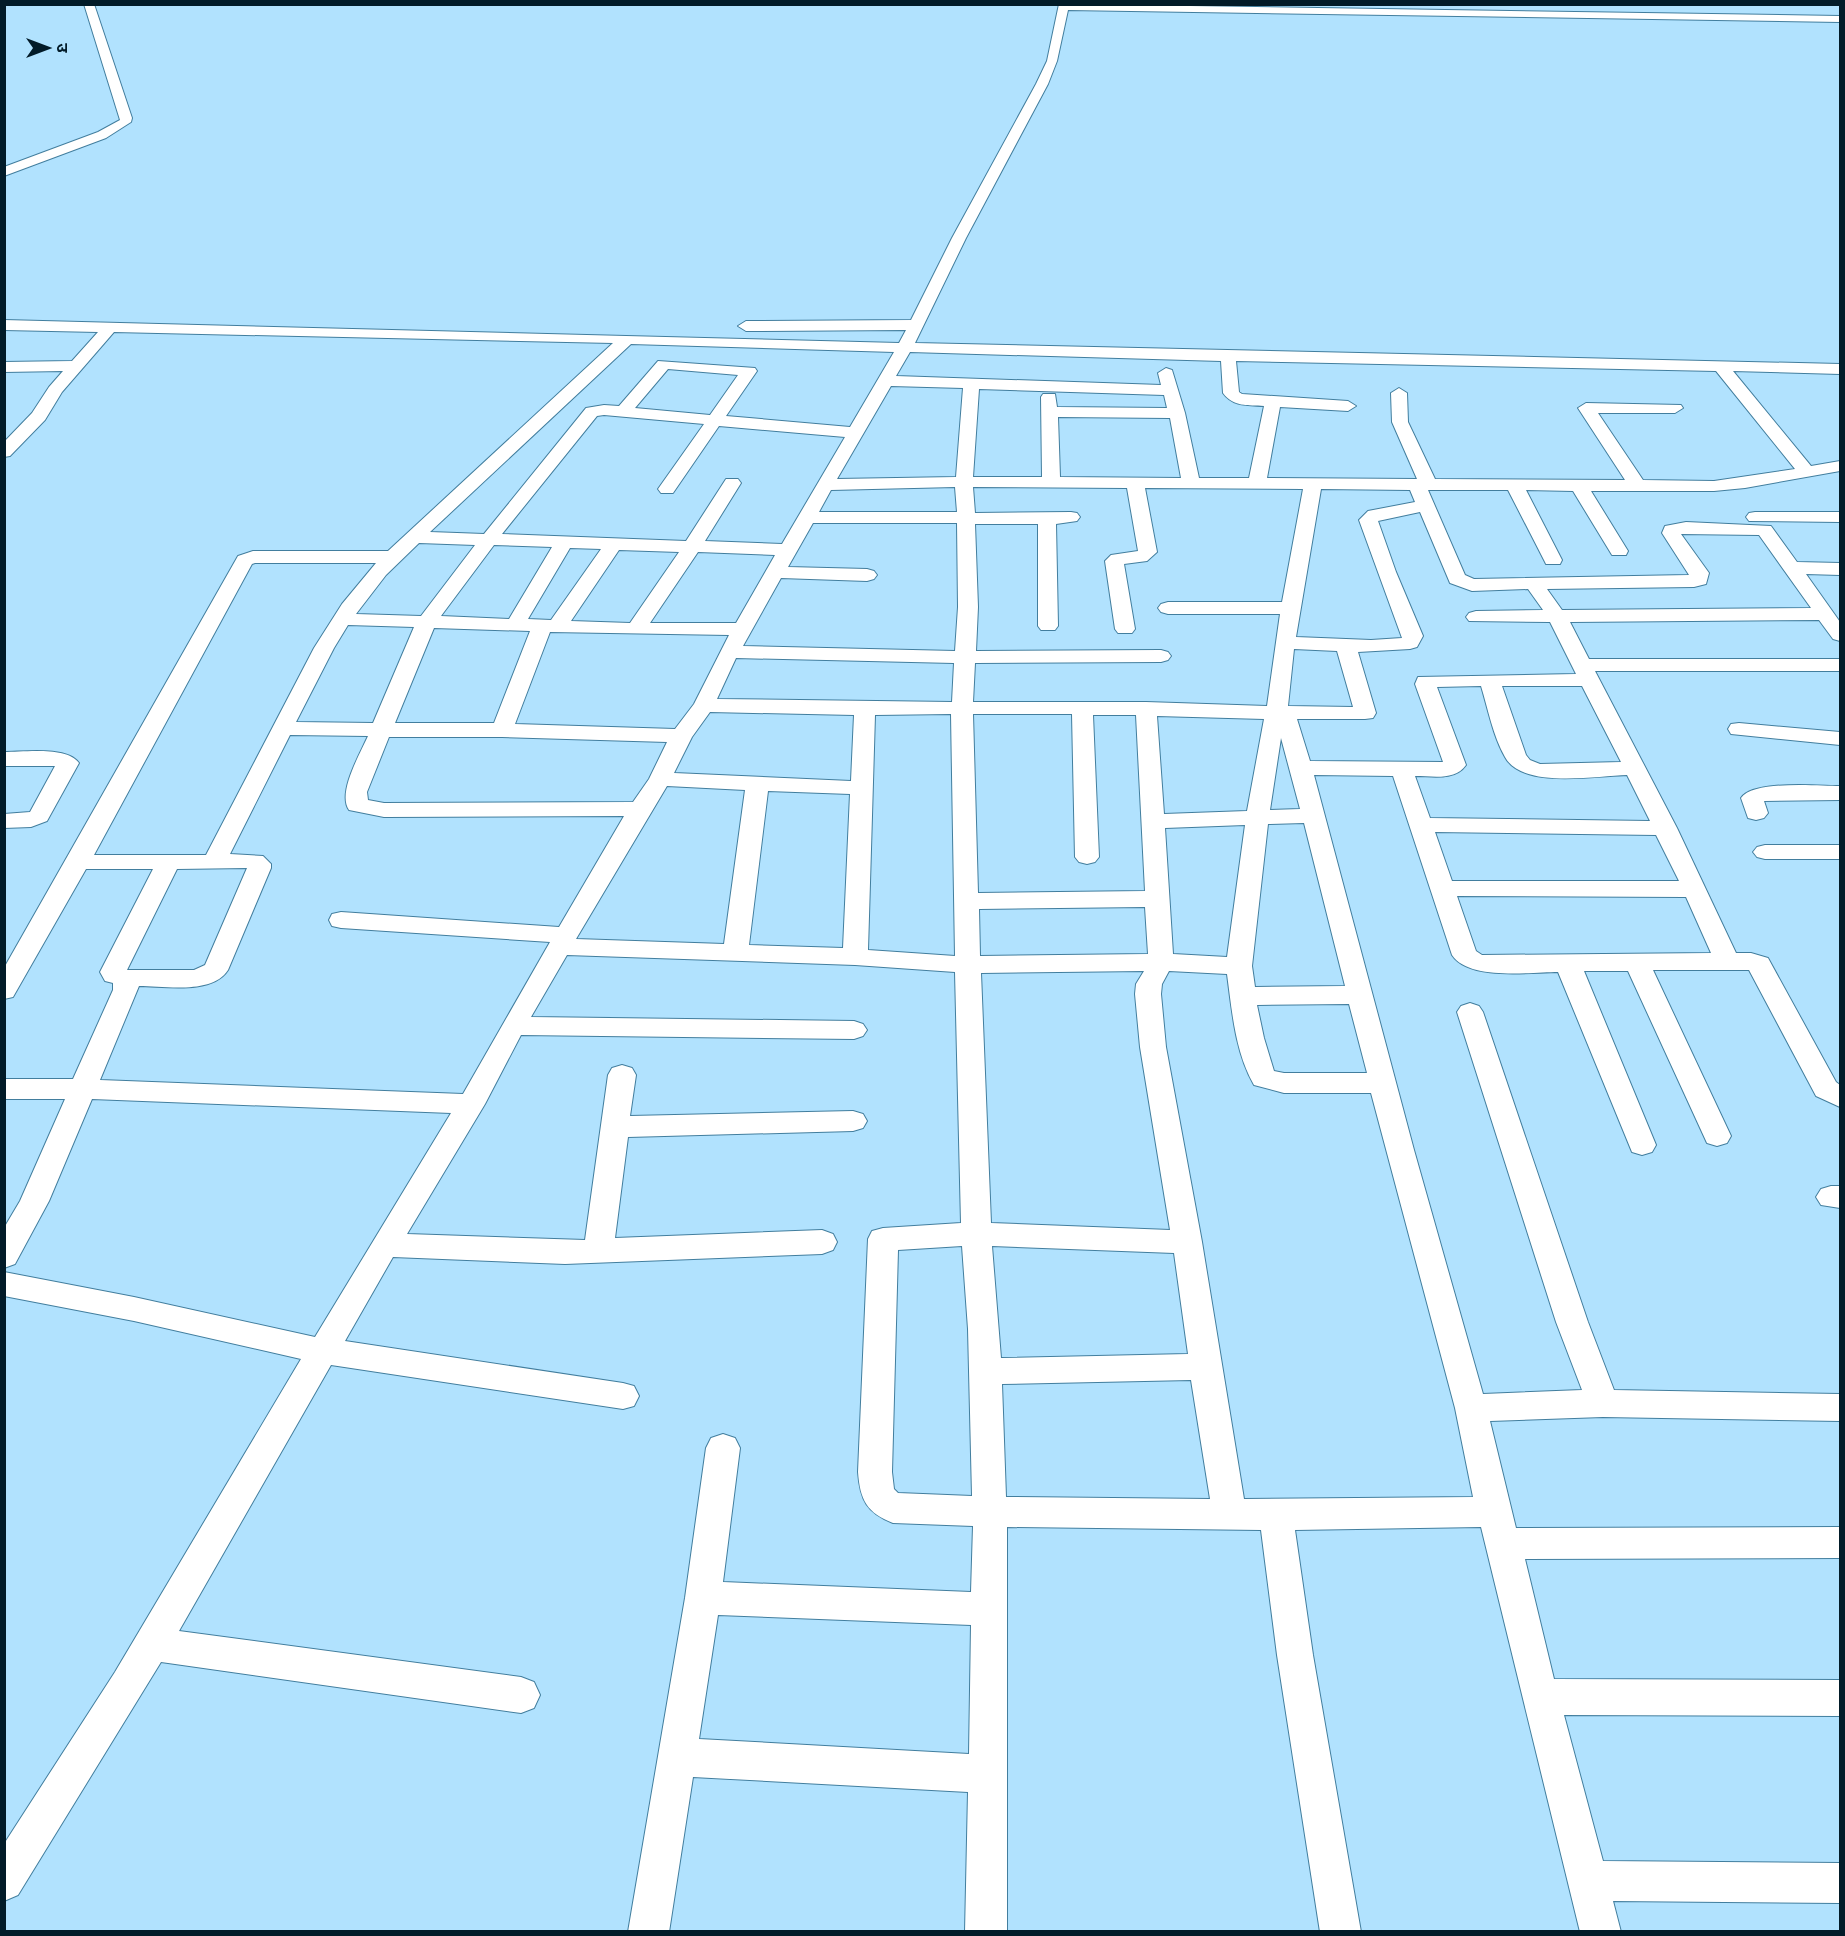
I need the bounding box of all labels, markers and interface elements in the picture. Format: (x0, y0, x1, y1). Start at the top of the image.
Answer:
north arrow (18, 18, 78, 78)
text: उ (53, 43, 72, 53)

